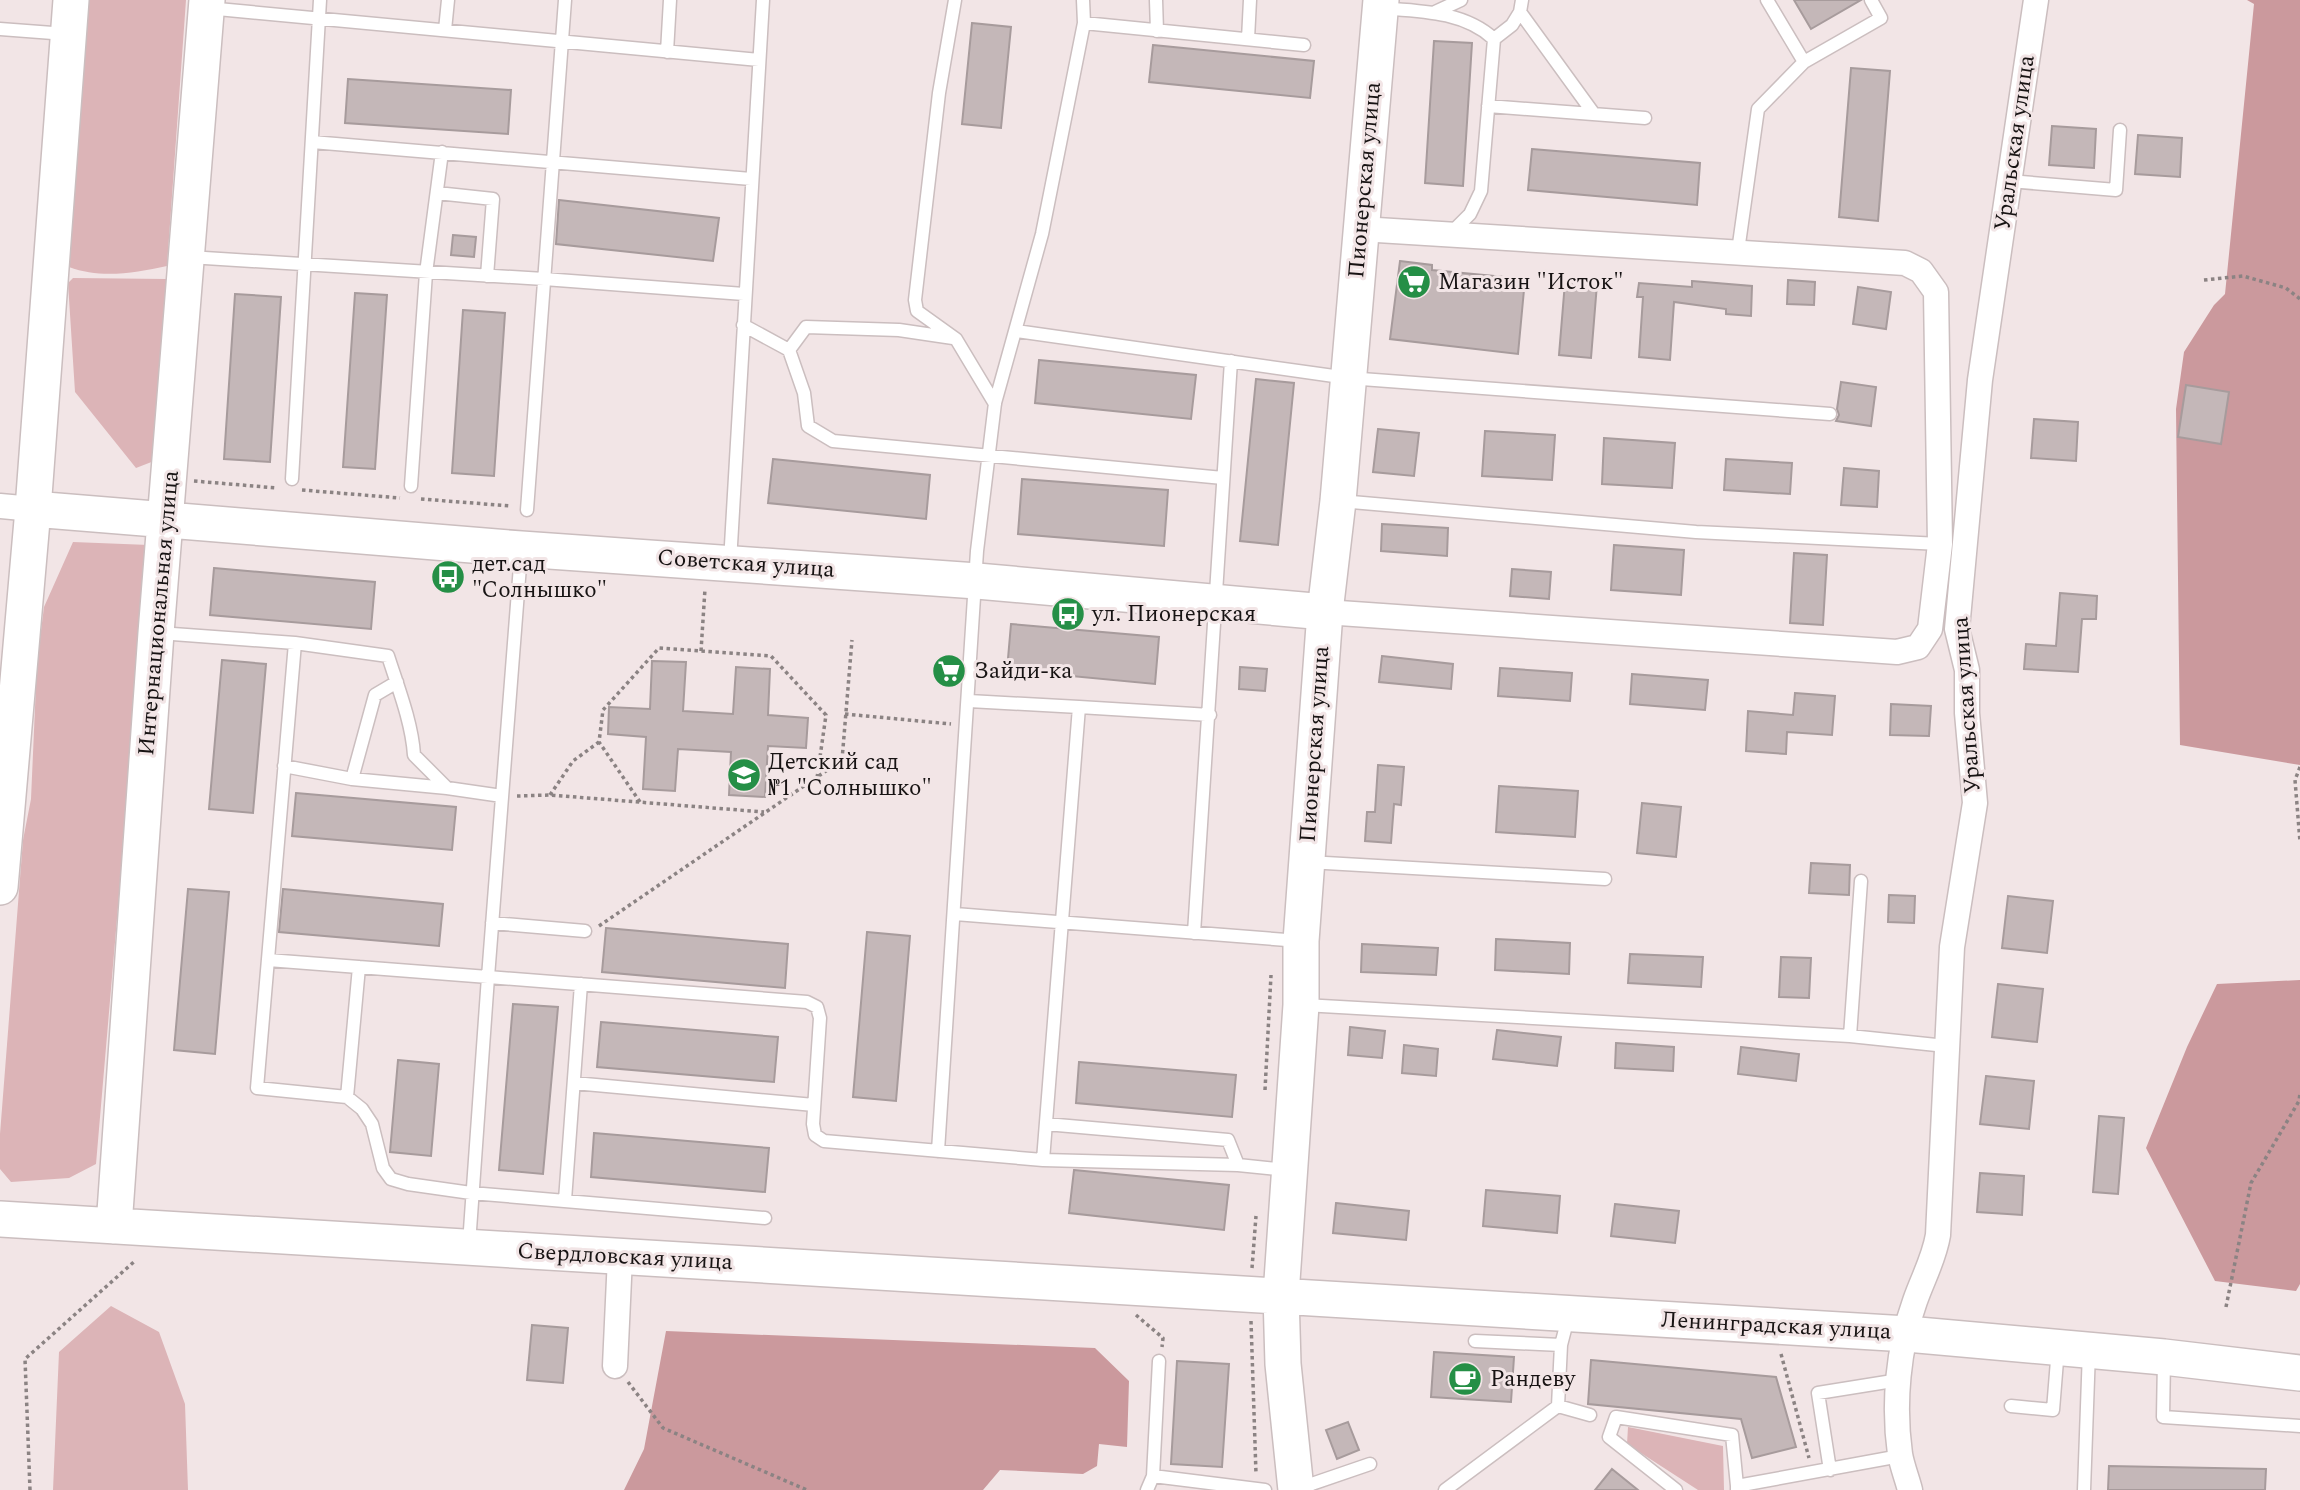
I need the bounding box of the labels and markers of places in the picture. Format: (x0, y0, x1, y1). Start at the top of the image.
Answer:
supermarket icon: Магазин "Исток" (1395, 263, 1433, 301)
place label: Магазин "Исток" (1438, 265, 1624, 300)
place label: дет.сад "Солнышко" (472, 547, 607, 608)
bus stop icon: дет.сад "Солнышко" (429, 558, 467, 596)
bus stop icon: ул. Пионерская (1049, 595, 1087, 633)
place label: ул. Пионерская (1091, 597, 1256, 632)
supermarket icon: Зайди-ка (930, 652, 968, 690)
place label: Зайди-ка (974, 654, 1073, 689)
place label: Детский сад №1 "Солнышко" (768, 745, 932, 806)
school or university icon: Детский сад №1 "Солнышко" (725, 756, 763, 794)
cafe icon: Рандеву (1446, 1360, 1484, 1398)
place label: Рандеву (1490, 1362, 1576, 1397)

